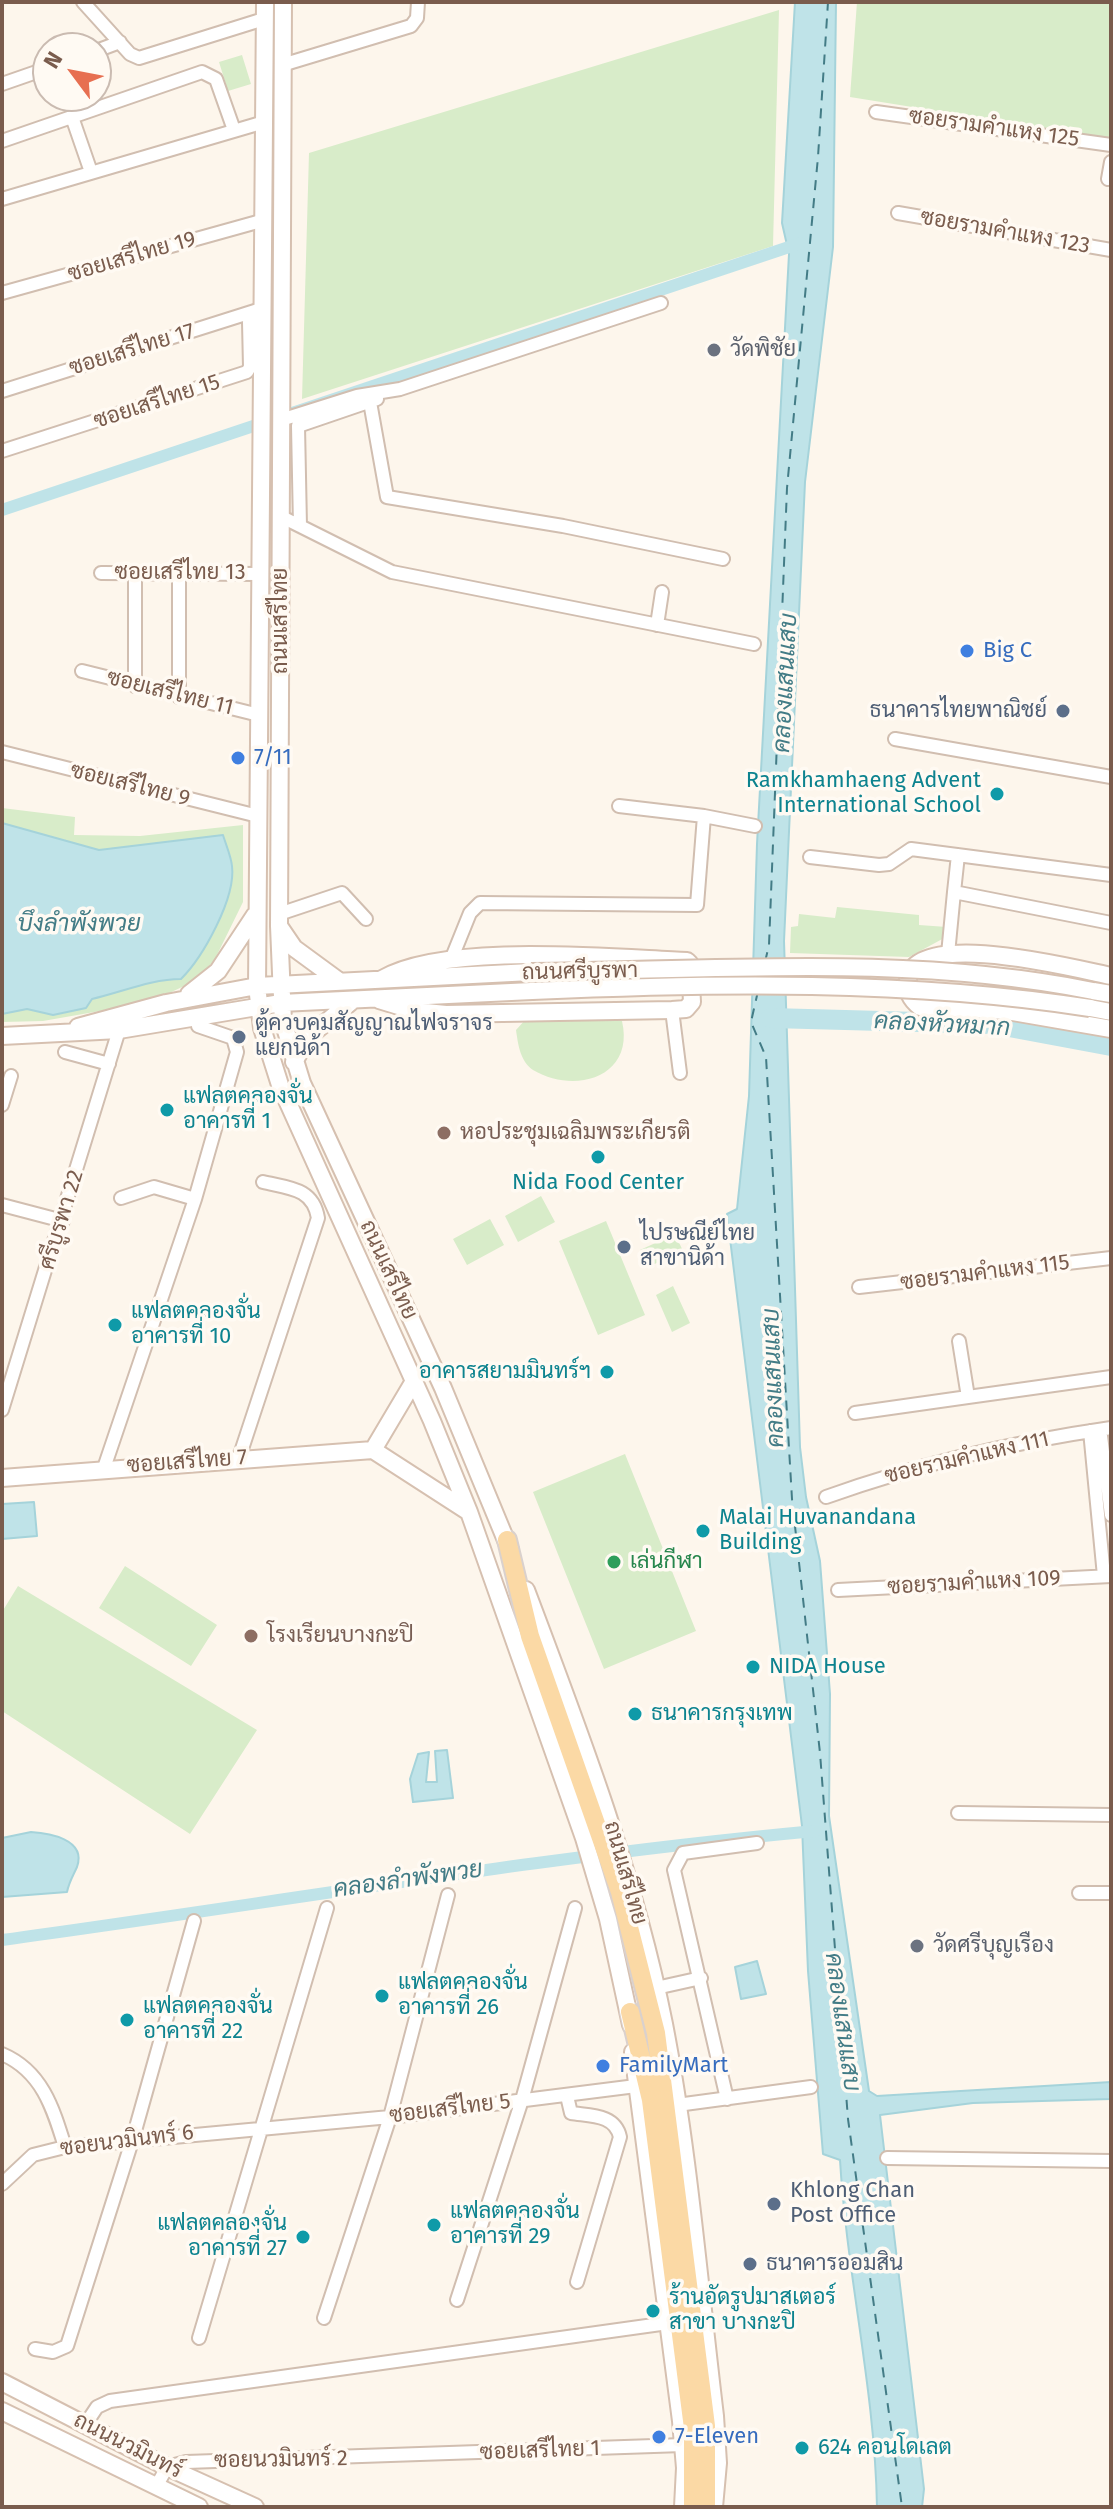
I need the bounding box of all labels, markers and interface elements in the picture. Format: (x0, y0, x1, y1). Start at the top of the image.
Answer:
north arrow (32, 32, 112, 112)
text: N (38, 47, 68, 73)
street label: ซอยรามคำแหง 125 (907, 103, 1081, 153)
street label: ซอยรามคำแหง 123 (918, 204, 1092, 260)
street label: ซอยเสรีไทย 19 (65, 226, 199, 288)
street label: ซอยเสรีไทย 17 (66, 318, 198, 382)
place label: วัดพิชัย (730, 337, 796, 363)
marker: วัดพิชัย (705, 341, 723, 359)
street label: ซอยเสรีไทย 15 (90, 369, 224, 435)
street label: ซอยเสรีไทย 13 (114, 560, 246, 586)
street label: ถนนเสรีไทย (268, 568, 294, 674)
water label: คลองแสนแสบ (768, 612, 804, 754)
place label: Big C (983, 638, 1032, 664)
marker: Big C (958, 642, 976, 660)
street label: ซอยเสรีไทย 11 (104, 665, 236, 721)
place label: ธนาคารไทยพาณิชย์ (869, 698, 1047, 724)
marker: ธนาคารไทยพาณิชย์ (1054, 702, 1072, 720)
place label: 7/11 (254, 745, 292, 771)
marker: 7/11 (229, 749, 247, 767)
street label: ซอยเสรีไทย 9 (67, 757, 193, 813)
place label: Ramkhamhaeng Advent International School (746, 768, 981, 820)
marker: Ramkhamhaeng Advent International School (988, 785, 1006, 803)
water label: บึงลำพังพวย (17, 910, 141, 938)
street label: ถนนศรีบูรพา (522, 958, 638, 986)
water label: คลองหัวหมาก (873, 1007, 1011, 1043)
place label: ตู้ควบคุมสัญญาณไฟจราจร แยกนิด้า (255, 1011, 493, 1062)
marker: ตู้ควบคุมสัญญาณไฟจราจร แยกนิด้า (230, 1028, 248, 1046)
place label: แฟลตคลองจั่น อาคารที่ 1 (183, 1084, 313, 1136)
marker: แฟลตคลองจั่น อาคารที่ 1 (158, 1101, 176, 1119)
place label: หอประชุมเฉลิมพระเกียรติ (460, 1120, 690, 1146)
marker: หอประชุมเฉลิมพระเกียรติ (435, 1124, 453, 1142)
marker: Nida Food Center (589, 1148, 607, 1166)
street label: ศรีบูรพา 22 (34, 1167, 90, 1273)
place label: Nida Food Center (512, 1170, 684, 1196)
street label: ถนนเสรีไทย (353, 1216, 423, 1324)
place label: ไปรษณีย์ไทย สาขานิด้า (640, 1221, 755, 1272)
marker: ไปรษณีย์ไทย สาขานิด้า (615, 1238, 633, 1256)
street label: ซอยรามคำแหง 115 (899, 1250, 1071, 1296)
place label: แฟลตคลองจั่น อาคารที่ 10 (131, 1299, 261, 1350)
water label: คลองแสนแสบ (757, 1308, 791, 1448)
marker: แฟลตคลองจั่น อาคารที่ 10 (106, 1316, 124, 1334)
place label: อาคารสยามมินทร์ฯ (419, 1359, 591, 1385)
marker: อาคารสยามมินทร์ฯ (598, 1363, 616, 1381)
street label: ซอยรามคำแหง 111 (882, 1426, 1052, 1490)
street label: ซอยเสรีไทย 7 (126, 1445, 248, 1479)
place label: Malai Huvanandana Building (719, 1505, 916, 1556)
marker: Malai Huvanandana Building (694, 1522, 712, 1540)
place label: เล่นกีฬา (630, 1549, 703, 1575)
marker: เล่นกีฬา (605, 1553, 623, 1571)
street label: ซอยรามคำแหง 109 (887, 1565, 1061, 1601)
place label: โรงเรียนบางกะปิ (267, 1623, 414, 1649)
marker: โรงเรียนบางกะปิ (242, 1627, 260, 1645)
place label: NIDA House (769, 1654, 886, 1680)
marker: NIDA House (744, 1658, 762, 1676)
place label: ธนาคารกรุงเทพ (651, 1701, 793, 1727)
marker: ธนาคารกรุงเทพ (626, 1705, 644, 1723)
street label: ถนนเสรีไทย (598, 1818, 652, 1928)
water label: คลองลำพังพวย (332, 1855, 484, 1905)
place label: วัดศรีบุญเรือง (933, 1933, 1054, 1959)
marker: วัดศรีบุญเรือง (908, 1937, 926, 1955)
water label: คลองแสนแสบ (818, 1951, 866, 2093)
place label: แฟลตคลองจั่น อาคารที่ 26 (398, 1970, 528, 2022)
marker: แฟลตคลองจั่น อาคารที่ 26 (373, 1987, 391, 2005)
place label: แฟลตคลองจั่น อาคารที่ 22 (143, 1994, 273, 2046)
marker: แฟลตคลองจั่น อาคารที่ 22 (118, 2011, 136, 2029)
place label: FamilyMart (619, 2053, 728, 2079)
marker: FamilyMart (594, 2057, 612, 2075)
street label: ซอยเสรีไทย 5 (388, 2088, 512, 2130)
street label: ซอยนวมินทร์ 6 (59, 2120, 195, 2162)
place label: Khlong Chan Post Office (790, 2178, 915, 2230)
marker: Khlong Chan Post Office (765, 2195, 783, 2213)
place label: แฟลตคลองจั่น อาคารที่ 29 (450, 2199, 580, 2250)
place label: แฟลตคลองจั่น อาคารที่ 27 (157, 2211, 287, 2262)
marker: แฟลตคลองจั่น อาคารที่ 29 (425, 2216, 443, 2234)
marker: แฟลตคลองจั่น อาคารที่ 27 (294, 2228, 312, 2246)
place label: ธนาคารออมสิน (766, 2251, 903, 2277)
marker: ธนาคารออมสิน (741, 2255, 759, 2273)
place label: ร้านอัดรูปมาสเตอร์ สาขา บางกะปิ (669, 2285, 836, 2336)
marker: ร้านอัดรูปมาสเตอร์ สาขา บางกะปิ (644, 2302, 662, 2320)
street label: ถนนนวมินทร์ (69, 2407, 187, 2485)
place label: 7-Eleven (675, 2424, 759, 2450)
marker: 7-Eleven (650, 2428, 668, 2446)
place label: 624 คอนโดเลต (818, 2435, 952, 2461)
street label: ซอยเสรีไทย 1 (479, 2436, 601, 2466)
marker: 624 คอนโดเลต (793, 2439, 811, 2457)
street label: ซอยนวมินทร์ 2 (214, 2446, 348, 2474)

